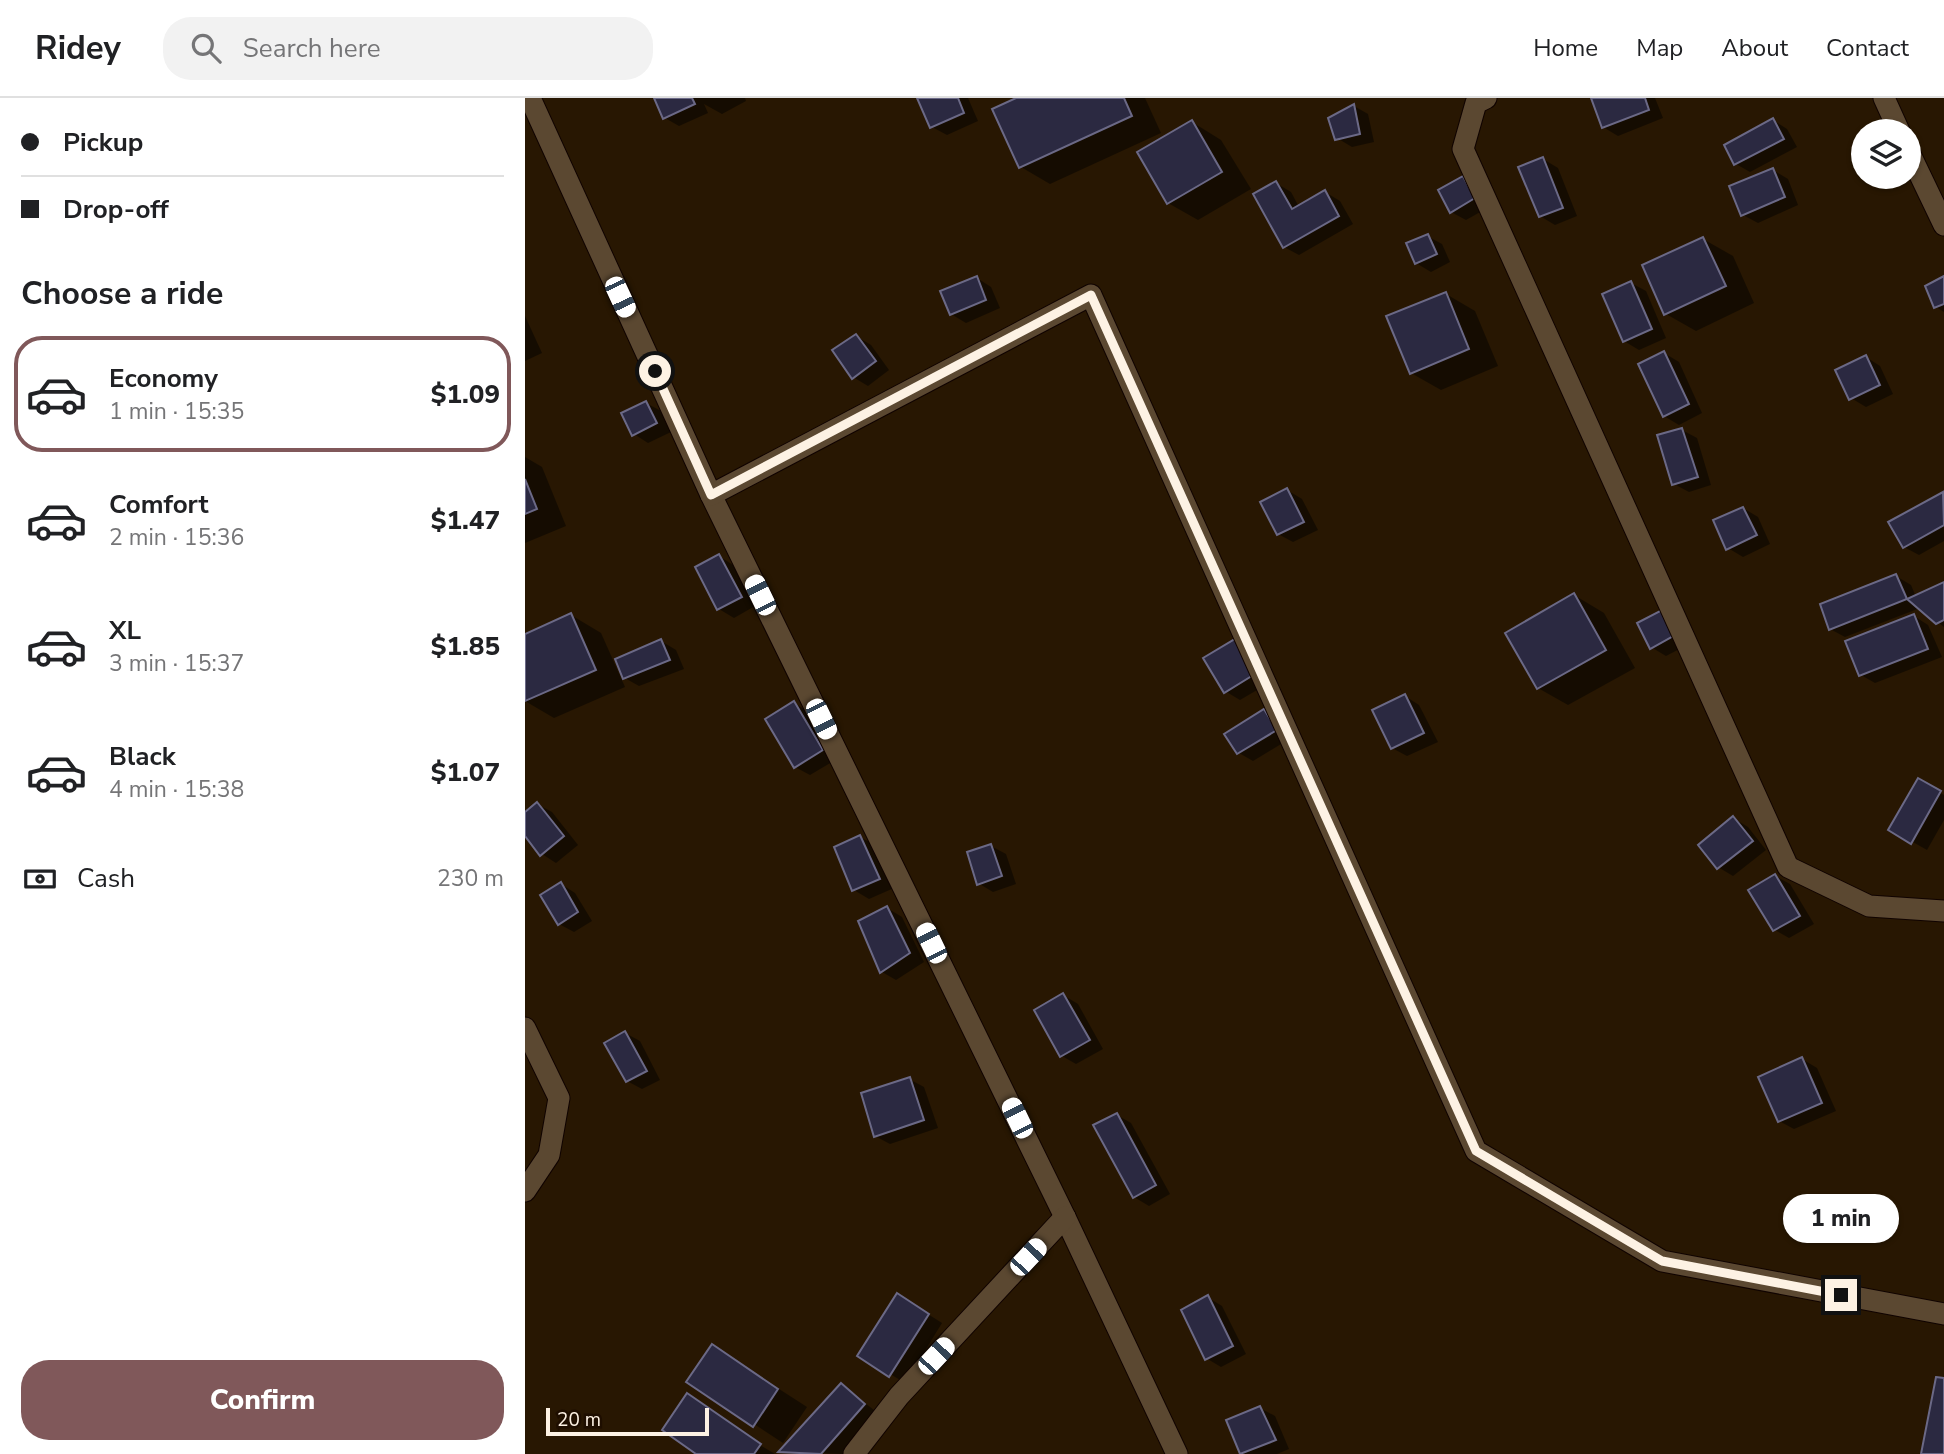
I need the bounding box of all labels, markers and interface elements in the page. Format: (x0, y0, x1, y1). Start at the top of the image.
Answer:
search box (163, 17, 653, 80)
text: Ridey (35, 26, 121, 71)
icon: search (187, 29, 225, 67)
text: Search here (243, 31, 381, 66)
text: Home (1533, 32, 1598, 64)
text: Map (1636, 32, 1683, 64)
text: About (1721, 32, 1788, 64)
text: Contact (1826, 32, 1909, 64)
map controls (1851, 119, 1921, 189)
button: layers (1851, 119, 1921, 189)
text: Pickup (63, 125, 143, 160)
text: Drop-off (63, 192, 169, 227)
text: Choose a ride (21, 272, 223, 315)
car (602, 274, 639, 320)
route start (639, 355, 671, 387)
text: Economy (109, 361, 218, 396)
icon: car (25, 363, 88, 426)
text: $1.09 (431, 377, 500, 412)
text: 1 min · 15:35 (109, 396, 244, 427)
text: Comfort (109, 487, 209, 522)
icon: car (25, 489, 88, 552)
text: $1.47 (431, 503, 500, 538)
text: 2 min · 15:36 (109, 522, 244, 553)
car (742, 572, 779, 618)
text: XL (109, 613, 141, 648)
icon: car (25, 615, 88, 678)
text: $1.85 (431, 629, 500, 664)
text: 3 min · 15:37 (109, 648, 244, 679)
car (803, 696, 840, 742)
text: Black (109, 739, 176, 774)
icon: car (25, 741, 88, 804)
text: $1.07 (431, 755, 500, 790)
text: 4 min · 15:38 (109, 774, 244, 805)
icon: cash (21, 860, 59, 898)
text: Cash (77, 861, 135, 896)
text: 230 m (437, 863, 504, 894)
car (913, 920, 950, 966)
car (999, 1095, 1036, 1141)
callout: 1 min (1783, 1194, 1899, 1242)
text: 1 min (1811, 1203, 1871, 1234)
car (1006, 1234, 1051, 1280)
route end (1825, 1279, 1857, 1311)
car (914, 1333, 959, 1379)
button: Confirm (21, 1360, 504, 1440)
scale bar (546, 1405, 709, 1437)
text: 20 m (557, 1407, 601, 1433)

